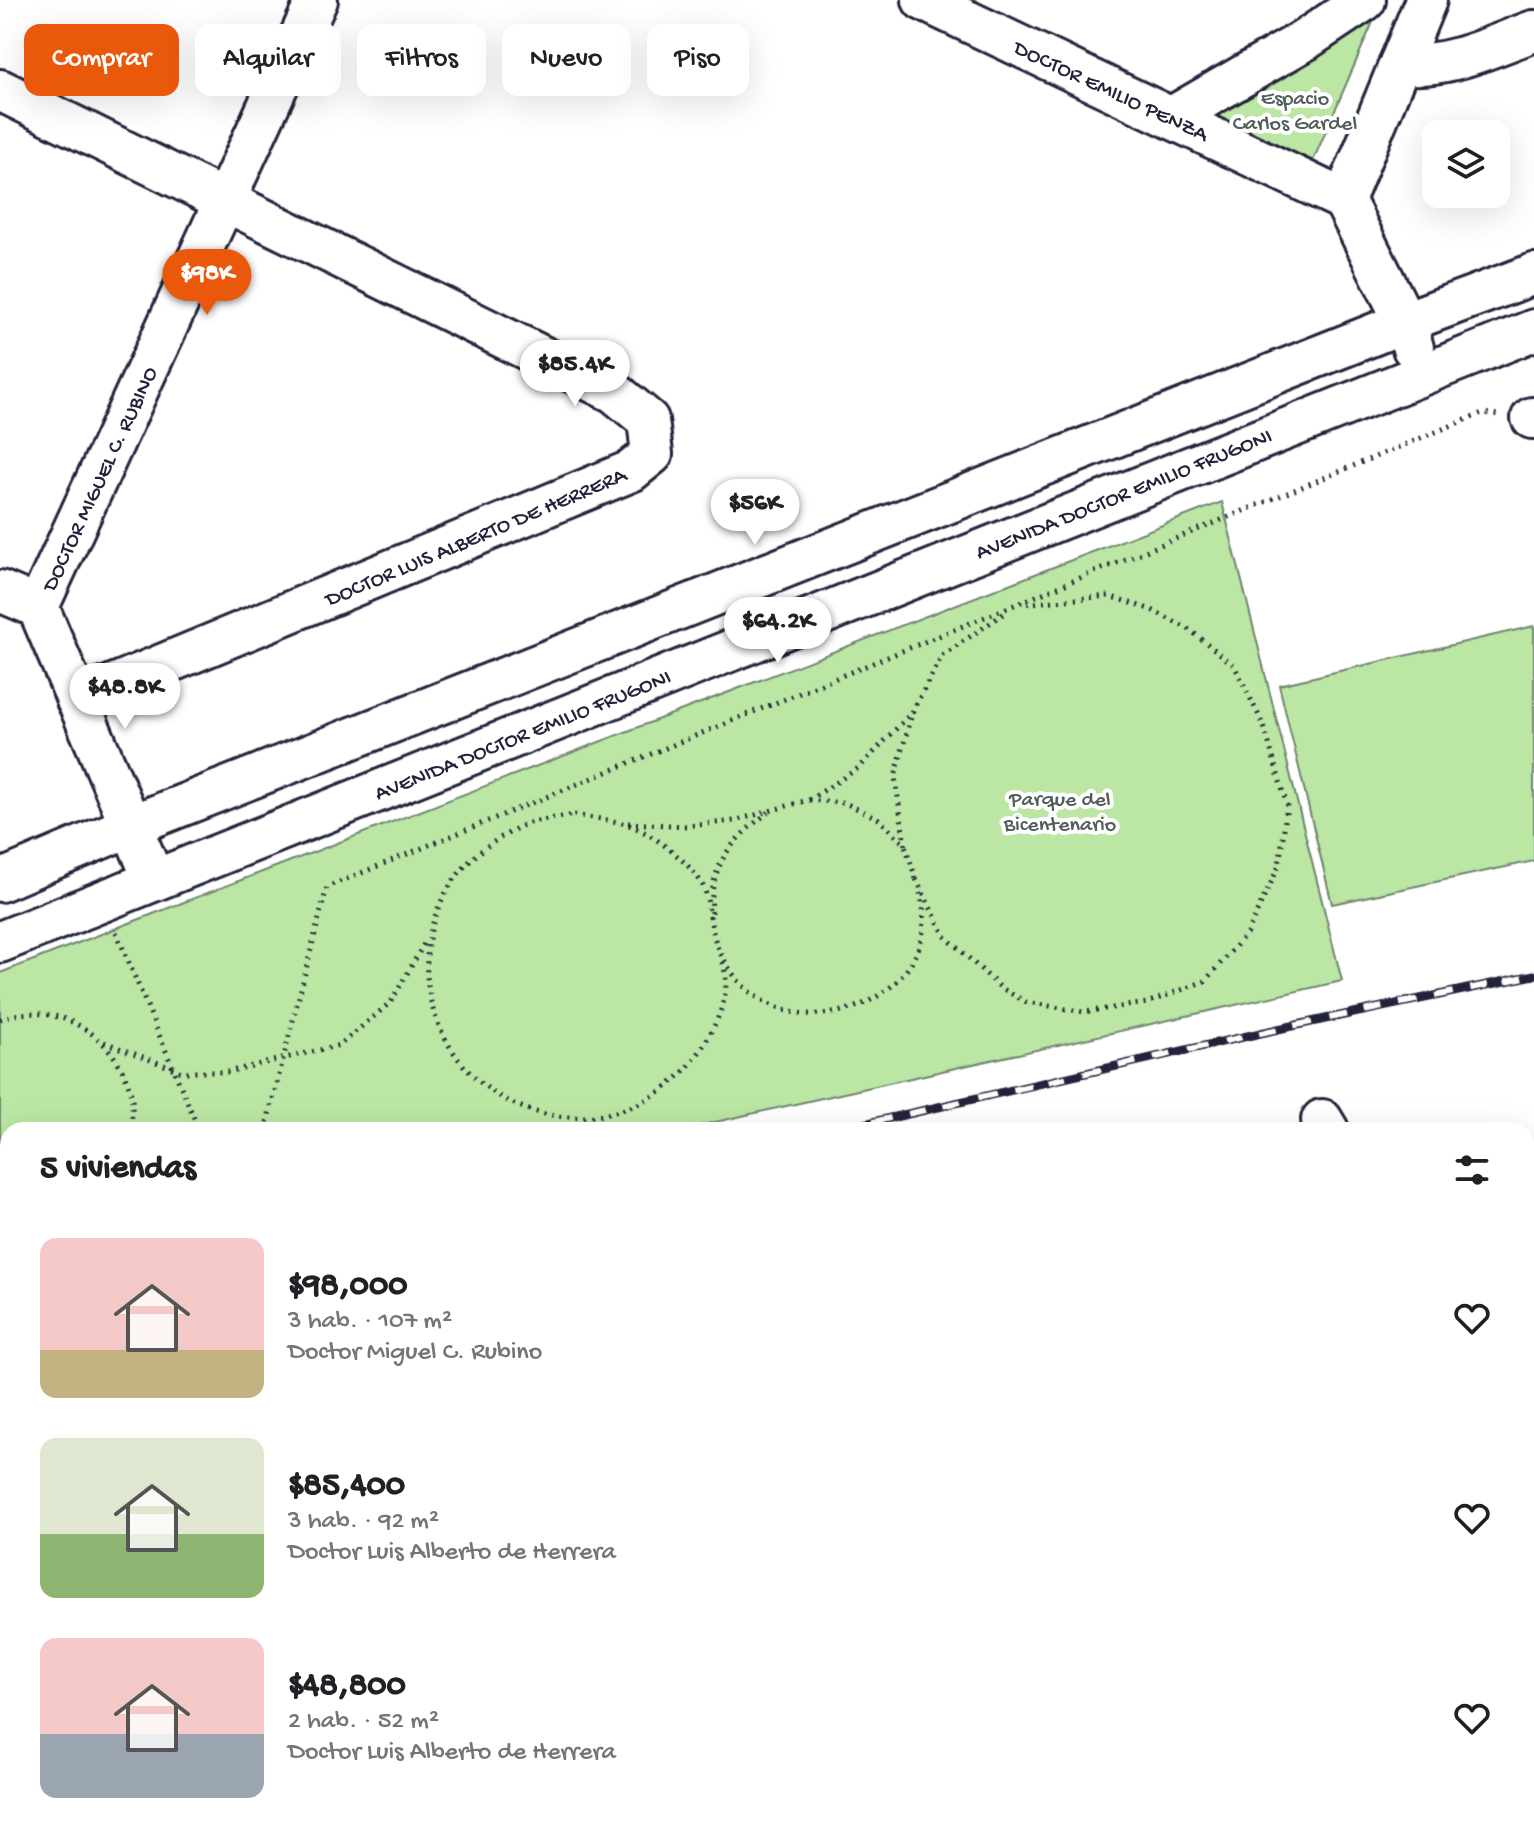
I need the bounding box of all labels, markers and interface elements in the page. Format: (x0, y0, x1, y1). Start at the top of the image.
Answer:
chip: Comprar (24, 24, 179, 96)
chip: Alquilar (195, 24, 341, 96)
chip: Filtros (357, 24, 486, 96)
chip: Nuevo (502, 24, 631, 96)
chip: Piso (647, 24, 749, 96)
street label: DOCTOR EMILIO PENZA (1007, 35, 1213, 150)
park label: Espacio Carlos Gardel (1233, 87, 1357, 138)
map controls (1422, 120, 1510, 208)
button: layers (1422, 120, 1510, 208)
pin: $98K (160, 249, 254, 317)
text: $98K (180, 259, 234, 290)
pin: $85.4K (510, 340, 640, 408)
text: $85.4K (538, 350, 612, 381)
street label: DOCTOR MIGUEL C. RUBINO (37, 363, 165, 598)
street label: AVENIDA DOCTOR EMILIO FRUGONI (972, 424, 1277, 567)
street label: DOCTOR LUIS ALBERTO DE HERRERA (320, 463, 632, 615)
pin: $56K (708, 479, 802, 547)
text: $56K (729, 489, 781, 520)
pin: $64.2K (713, 597, 843, 665)
text: $64.2K (742, 607, 814, 638)
pin: $48.8K (60, 663, 190, 731)
street label: AVENIDA DOCTOR EMILIO FRUGONI (371, 665, 676, 808)
text: $48.8K (88, 673, 162, 704)
park label: Parque del Bicentenario (1003, 788, 1116, 839)
icon: filters (1450, 1148, 1494, 1192)
text: 5 viviendas (40, 1150, 196, 1190)
text: $98,000 (288, 1267, 408, 1307)
icon: home (104, 1270, 200, 1366)
icon: heart (1450, 1296, 1494, 1340)
text: 3 hab. · 107 m² (288, 1307, 452, 1338)
text: Doctor Miguel C. Rubino (288, 1338, 542, 1369)
text: $85,400 (288, 1467, 405, 1507)
icon: home (104, 1470, 200, 1566)
icon: heart (1450, 1496, 1494, 1540)
text: 3 hab. · 92 m² (288, 1507, 439, 1538)
text: Doctor Luis Alberto de Herrera (288, 1538, 616, 1569)
text: $48,800 (288, 1667, 406, 1707)
icon: home (104, 1670, 200, 1766)
icon: heart (1450, 1696, 1494, 1740)
text: 2 hab. · 52 m² (288, 1707, 439, 1738)
text: Doctor Luis Alberto de Herrera (288, 1738, 616, 1769)

